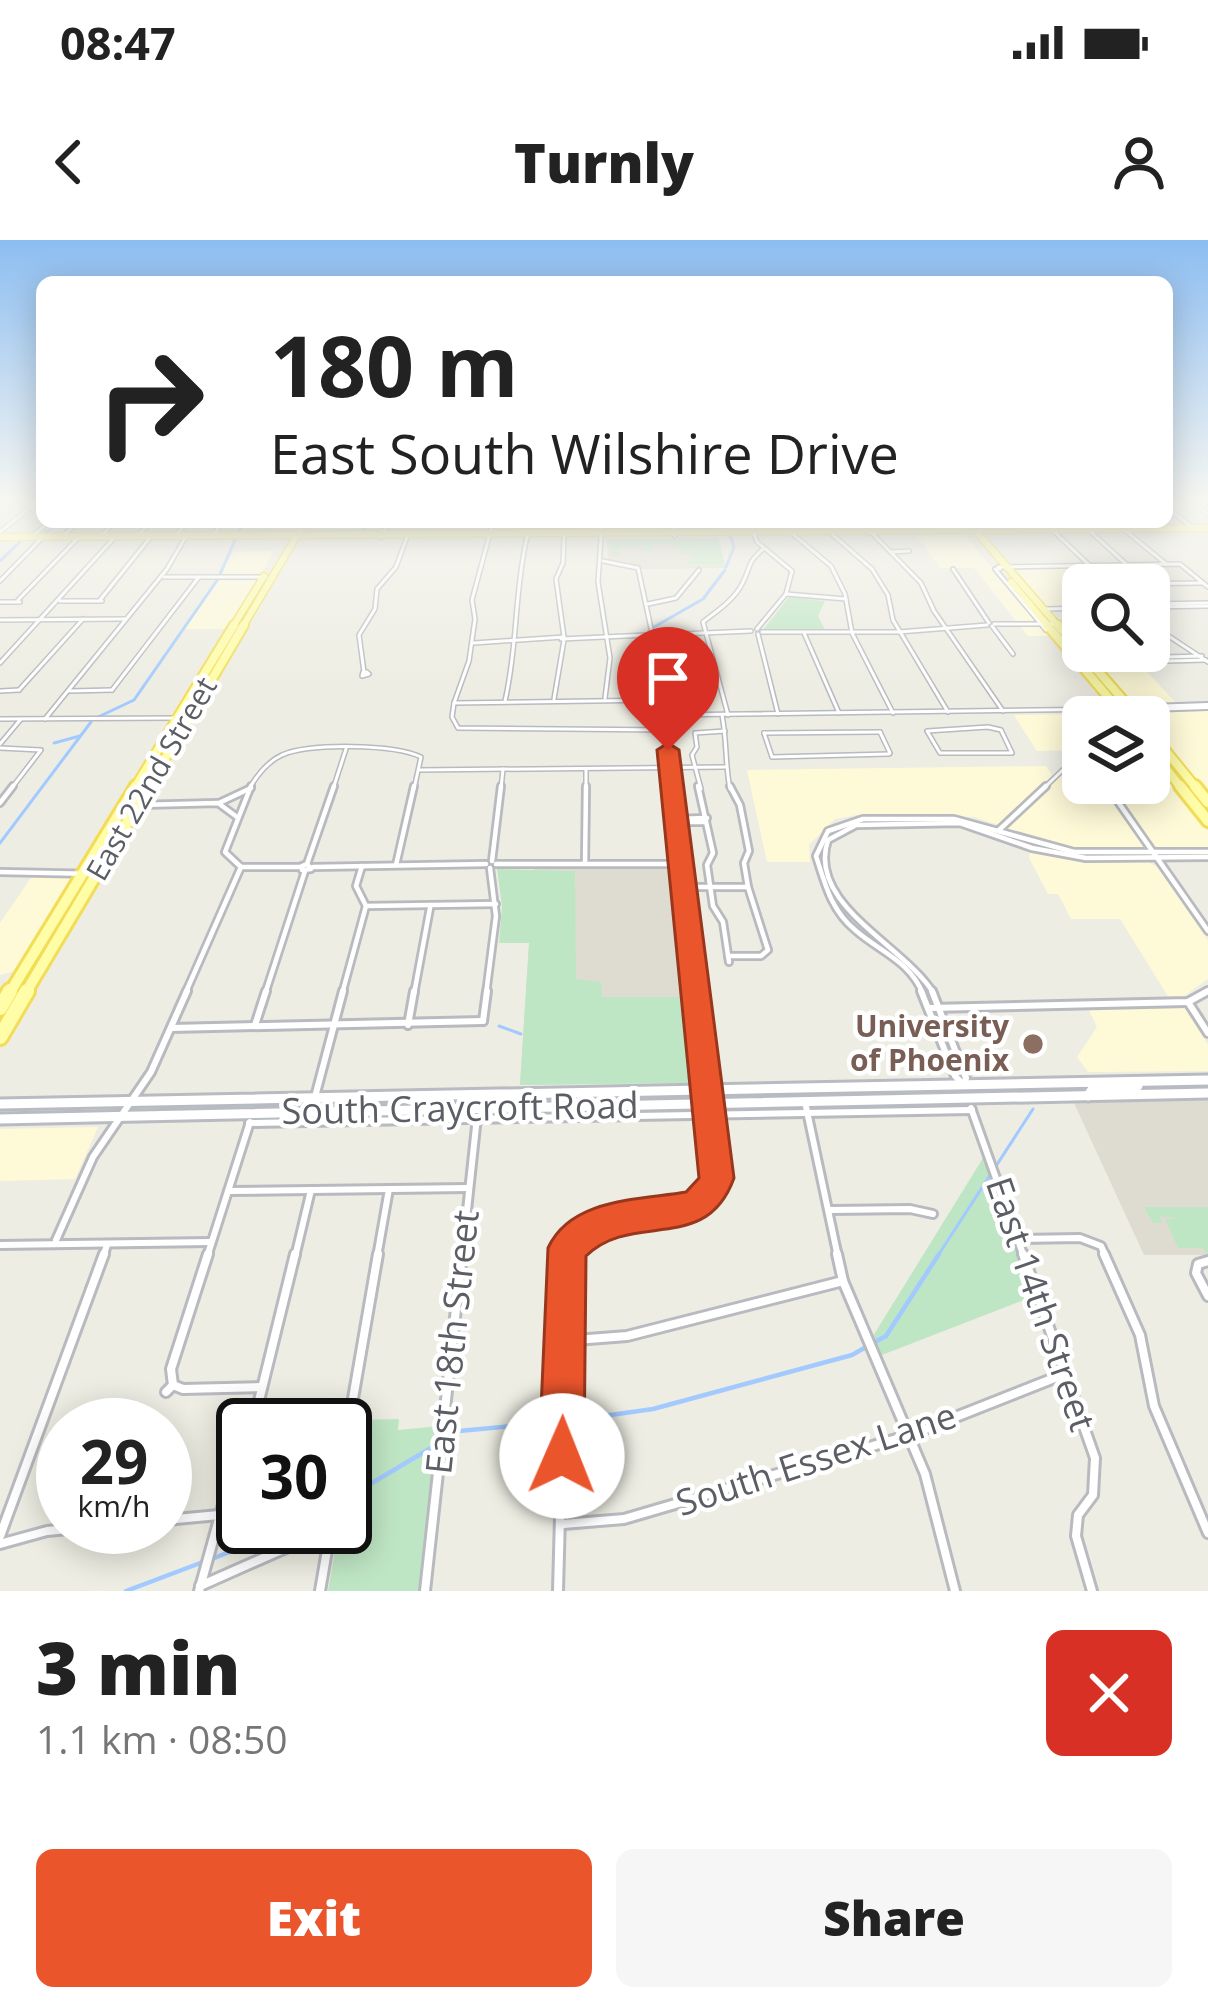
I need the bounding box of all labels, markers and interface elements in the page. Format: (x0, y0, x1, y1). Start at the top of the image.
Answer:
text: 08:47 (60, 12, 176, 73)
text: Turnly (514, 125, 694, 199)
icon: back (36, 129, 102, 195)
icon: person (1106, 129, 1172, 195)
text: 180 m (270, 307, 518, 422)
icon: right (72, 324, 228, 480)
text: East South Wilshire Drive (270, 416, 899, 490)
map controls (1062, 564, 1170, 804)
button: search (1062, 564, 1170, 672)
pin (617, 627, 719, 750)
icon: arrive (635, 645, 701, 711)
street label: East 22nd Street (76, 669, 226, 888)
button: layers (1062, 696, 1170, 804)
place label: University of Phoenix (850, 1005, 1010, 1080)
marker: University of Phoenix (1020, 1031, 1046, 1057)
street label: South Craycroft Road (281, 1080, 639, 1135)
street label: East 14th Street (975, 1170, 1108, 1437)
street label: East 18th Street (413, 1207, 490, 1476)
street label: South Essex Lane (670, 1390, 962, 1527)
position arrow (499, 1393, 625, 1519)
speed limit sign: 30 (216, 1398, 372, 1554)
text: 29 (80, 1420, 148, 1502)
text: km/h (78, 1485, 150, 1526)
text: 3 min (36, 1618, 241, 1716)
button: close (1046, 1630, 1172, 1756)
text: 1.1 km · 08:50 (36, 1712, 288, 1765)
button: Exit (36, 1849, 592, 1987)
button: Share (616, 1849, 1172, 1987)

